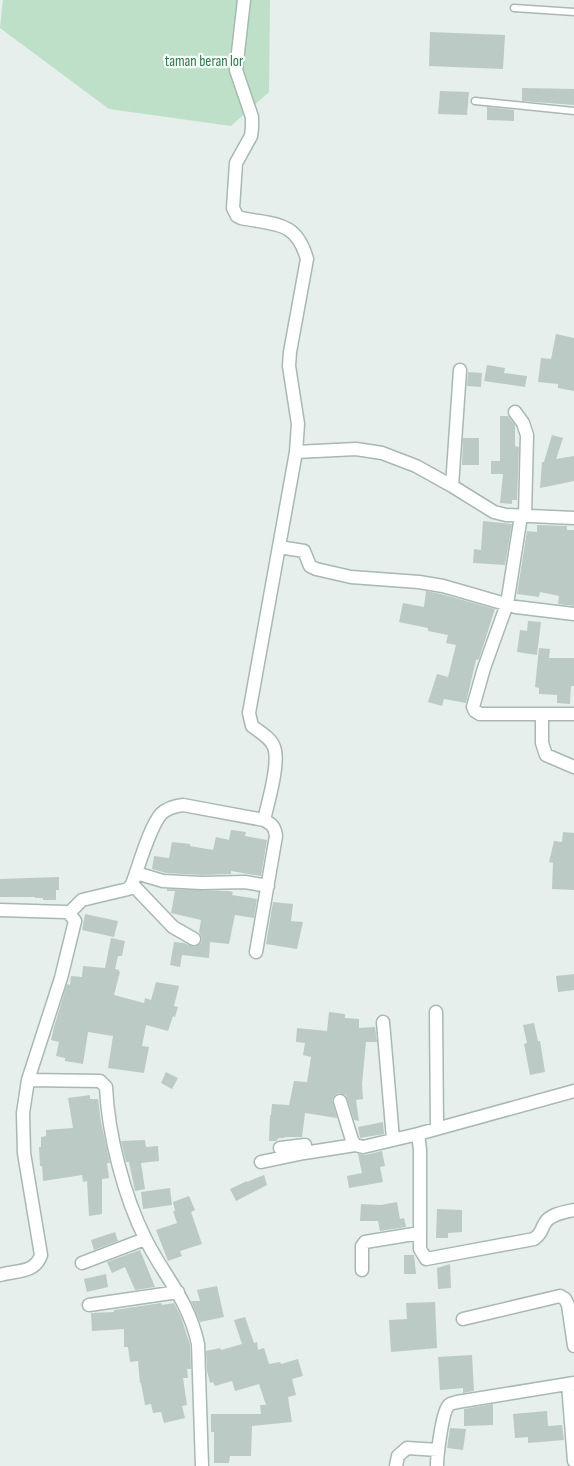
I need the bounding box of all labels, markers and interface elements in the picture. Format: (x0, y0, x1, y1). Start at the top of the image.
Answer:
park label: taman beran lor (165, 52, 244, 71)

